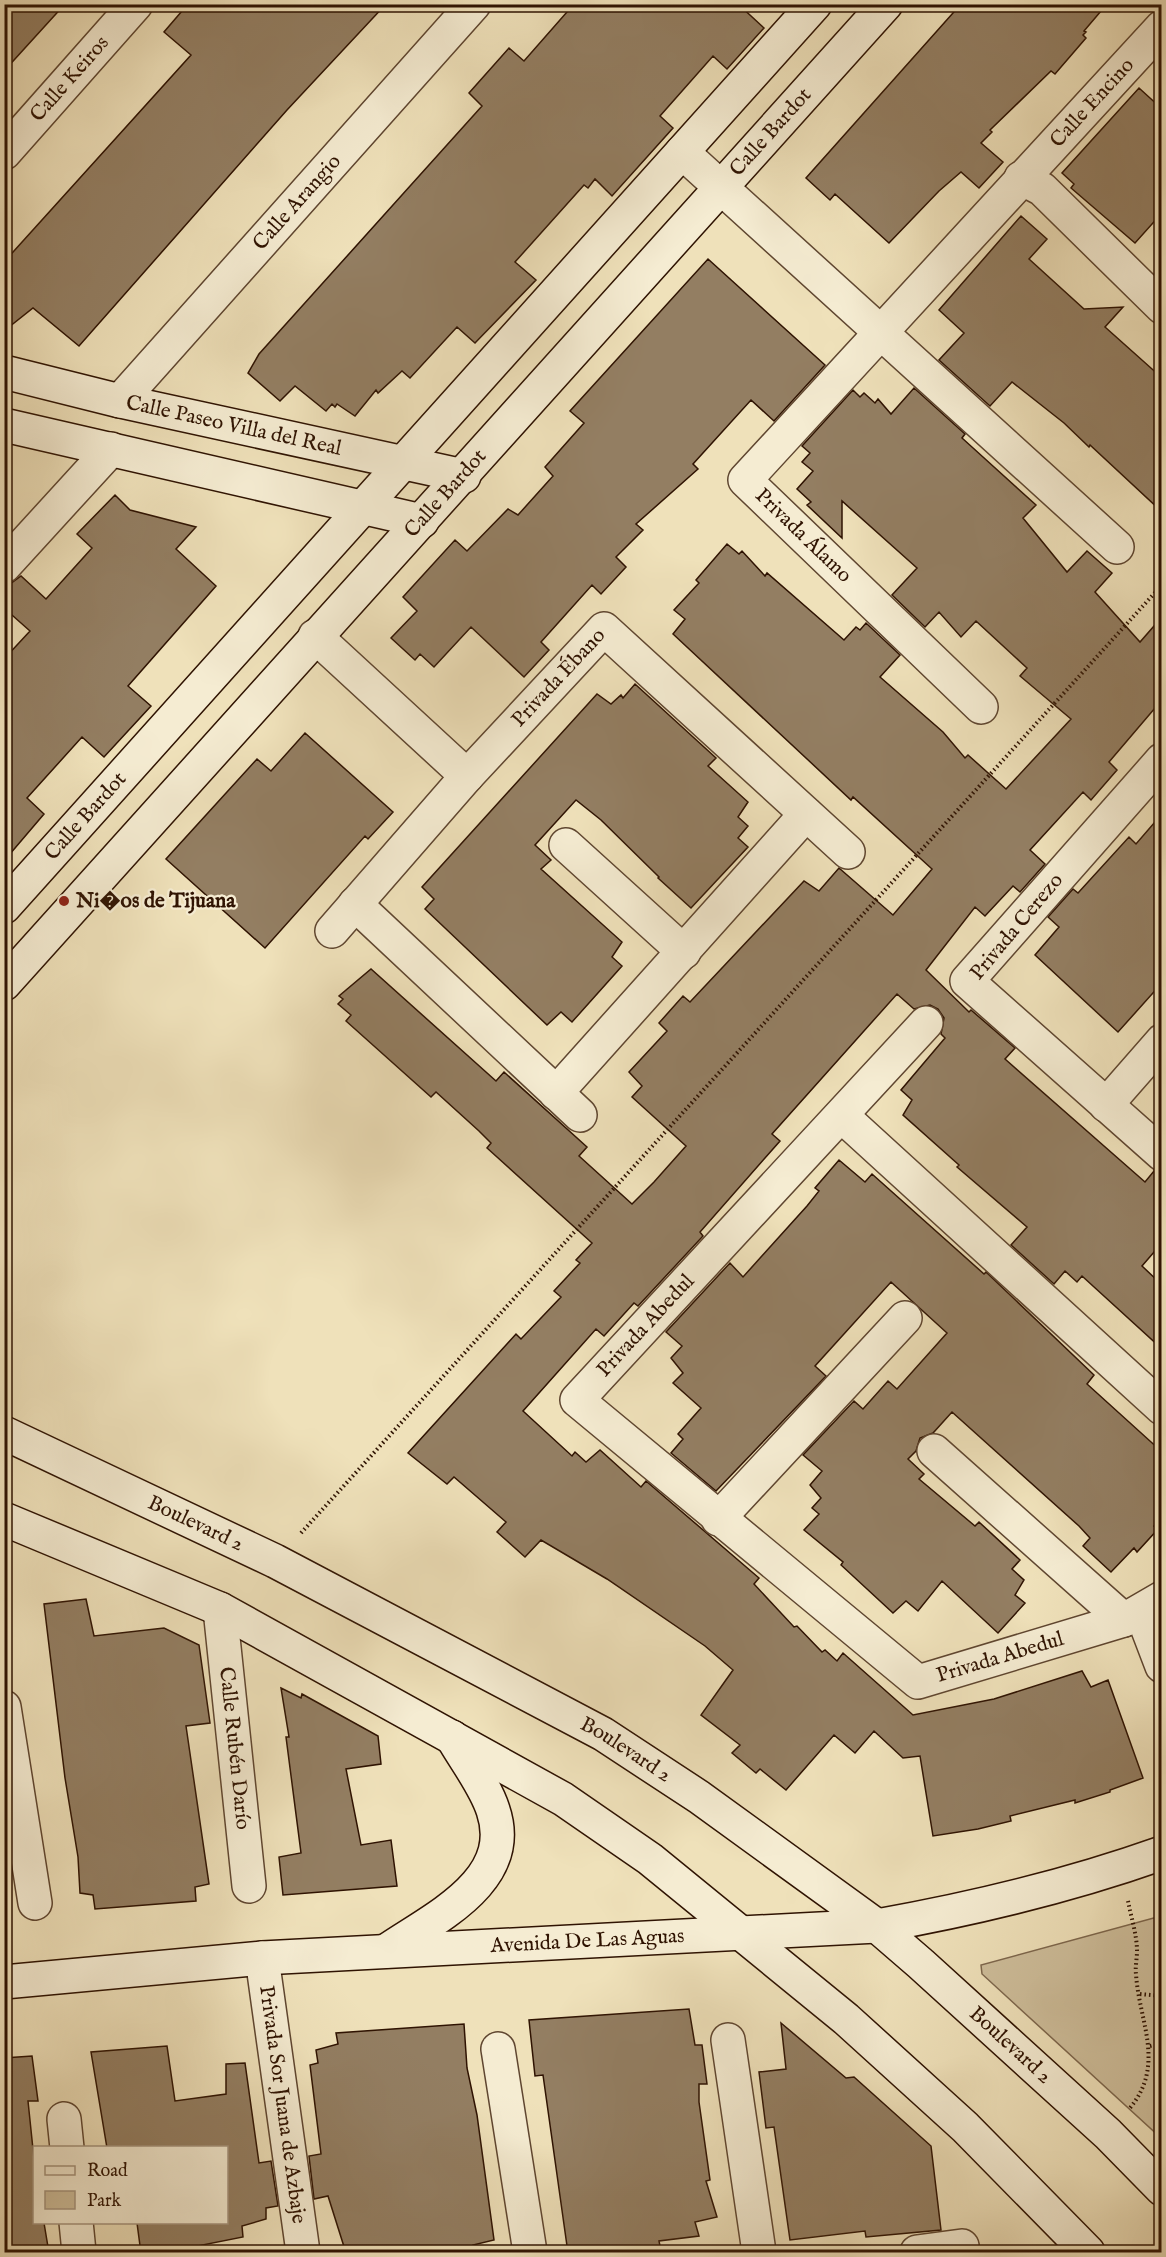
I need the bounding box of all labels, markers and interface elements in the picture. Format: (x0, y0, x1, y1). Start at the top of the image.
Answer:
street label: Calle Keiros (24, 30, 115, 128)
street label: Calle Encino (1044, 52, 1140, 153)
street label: Calle Bardot (724, 82, 818, 182)
street label: Calle Arangio (247, 149, 347, 256)
street label: Calle Paseo Villa del Real (123, 389, 344, 462)
street label: Calle Bardot (399, 443, 492, 543)
street label: Privada Álamo (749, 482, 858, 589)
street label: Privada Ébano (506, 622, 611, 733)
street label: Calle Bardot (39, 766, 132, 866)
street label: Privada Cerezo (964, 868, 1070, 986)
place label: Ni�os de Tijuana (75, 888, 236, 915)
marker: Ni�os de Tijuana (57, 894, 71, 908)
street label: Privada Abedul (591, 1269, 701, 1383)
street label: Boulevard 2 (143, 1489, 248, 1558)
street label: Privada Abedul (933, 1625, 1067, 1689)
street label: Calle Rubén Darío (213, 1665, 257, 1831)
street label: Boulevard 2 (575, 1711, 677, 1789)
street label: Avenida De Las Aguas (489, 1923, 685, 1960)
street label: Privada Sor Juana de Azbaje (252, 1984, 312, 2226)
street label: Boulevard 2 (963, 2001, 1058, 2090)
legend (33, 2146, 228, 2224)
text: Road (87, 2160, 128, 2183)
text: Park (87, 2190, 122, 2213)

